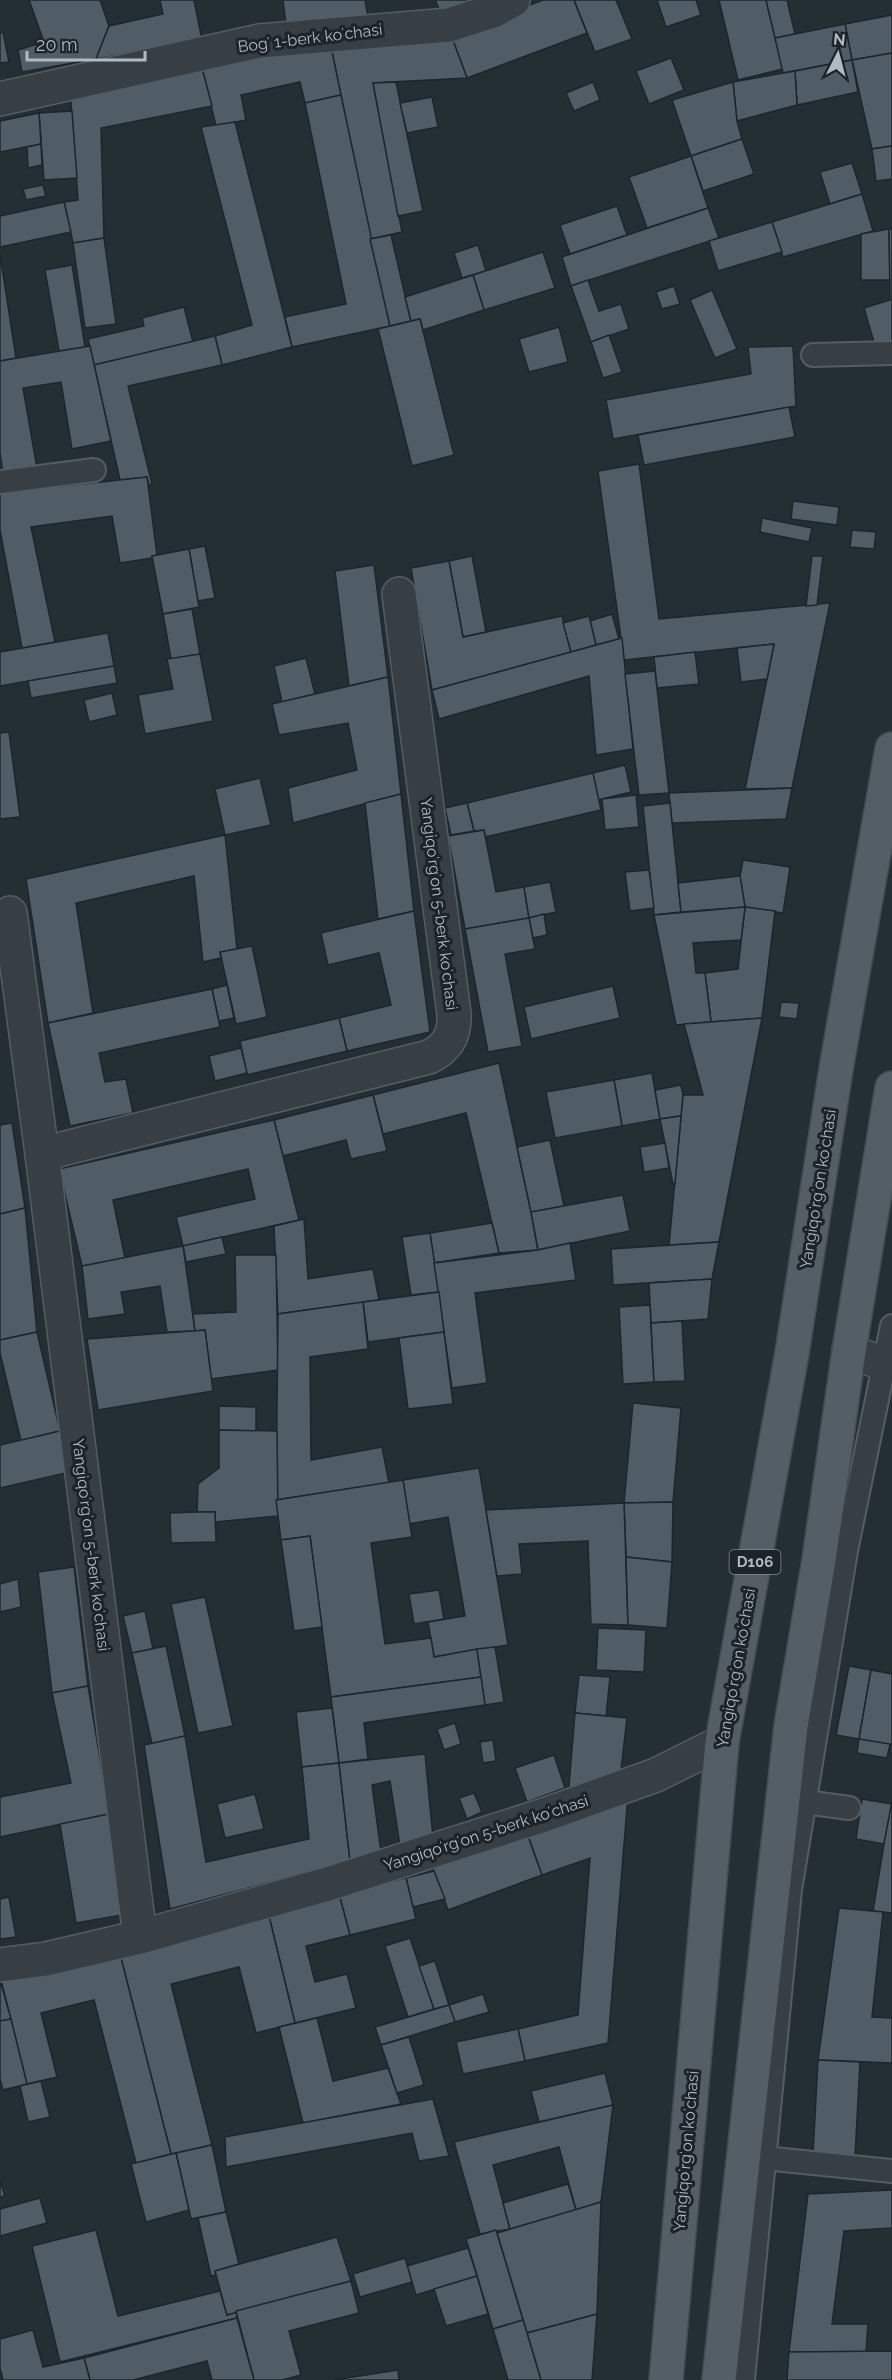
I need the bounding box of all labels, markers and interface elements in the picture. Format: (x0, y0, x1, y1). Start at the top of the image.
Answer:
street label: Bogʻ 1-berk koʻchasi (237, 20, 383, 56)
scale bar (27, 24, 146, 62)
north arrow (808, 24, 868, 84)
text: N (832, 29, 847, 50)
text: 20 m (36, 34, 78, 55)
street label: Yangiqoʻrgʻon 5-berk koʻchasi (417, 797, 461, 1011)
street label: Yangiqoʻrgʻon koʻchasi (796, 1108, 840, 1270)
street label: Yangiqoʻrgʻon 5-berk koʻchasi (69, 1438, 113, 1652)
road number: D106 (730, 1550, 780, 1574)
street label: Yangiqoʻrgʻon koʻchasi (713, 1587, 759, 1749)
street label: Yangiqoʻrgʻon 5-berk koʻchasi (381, 1791, 591, 1875)
street label: Yangiqoʻrgʻon koʻchasi (670, 2070, 702, 2232)

